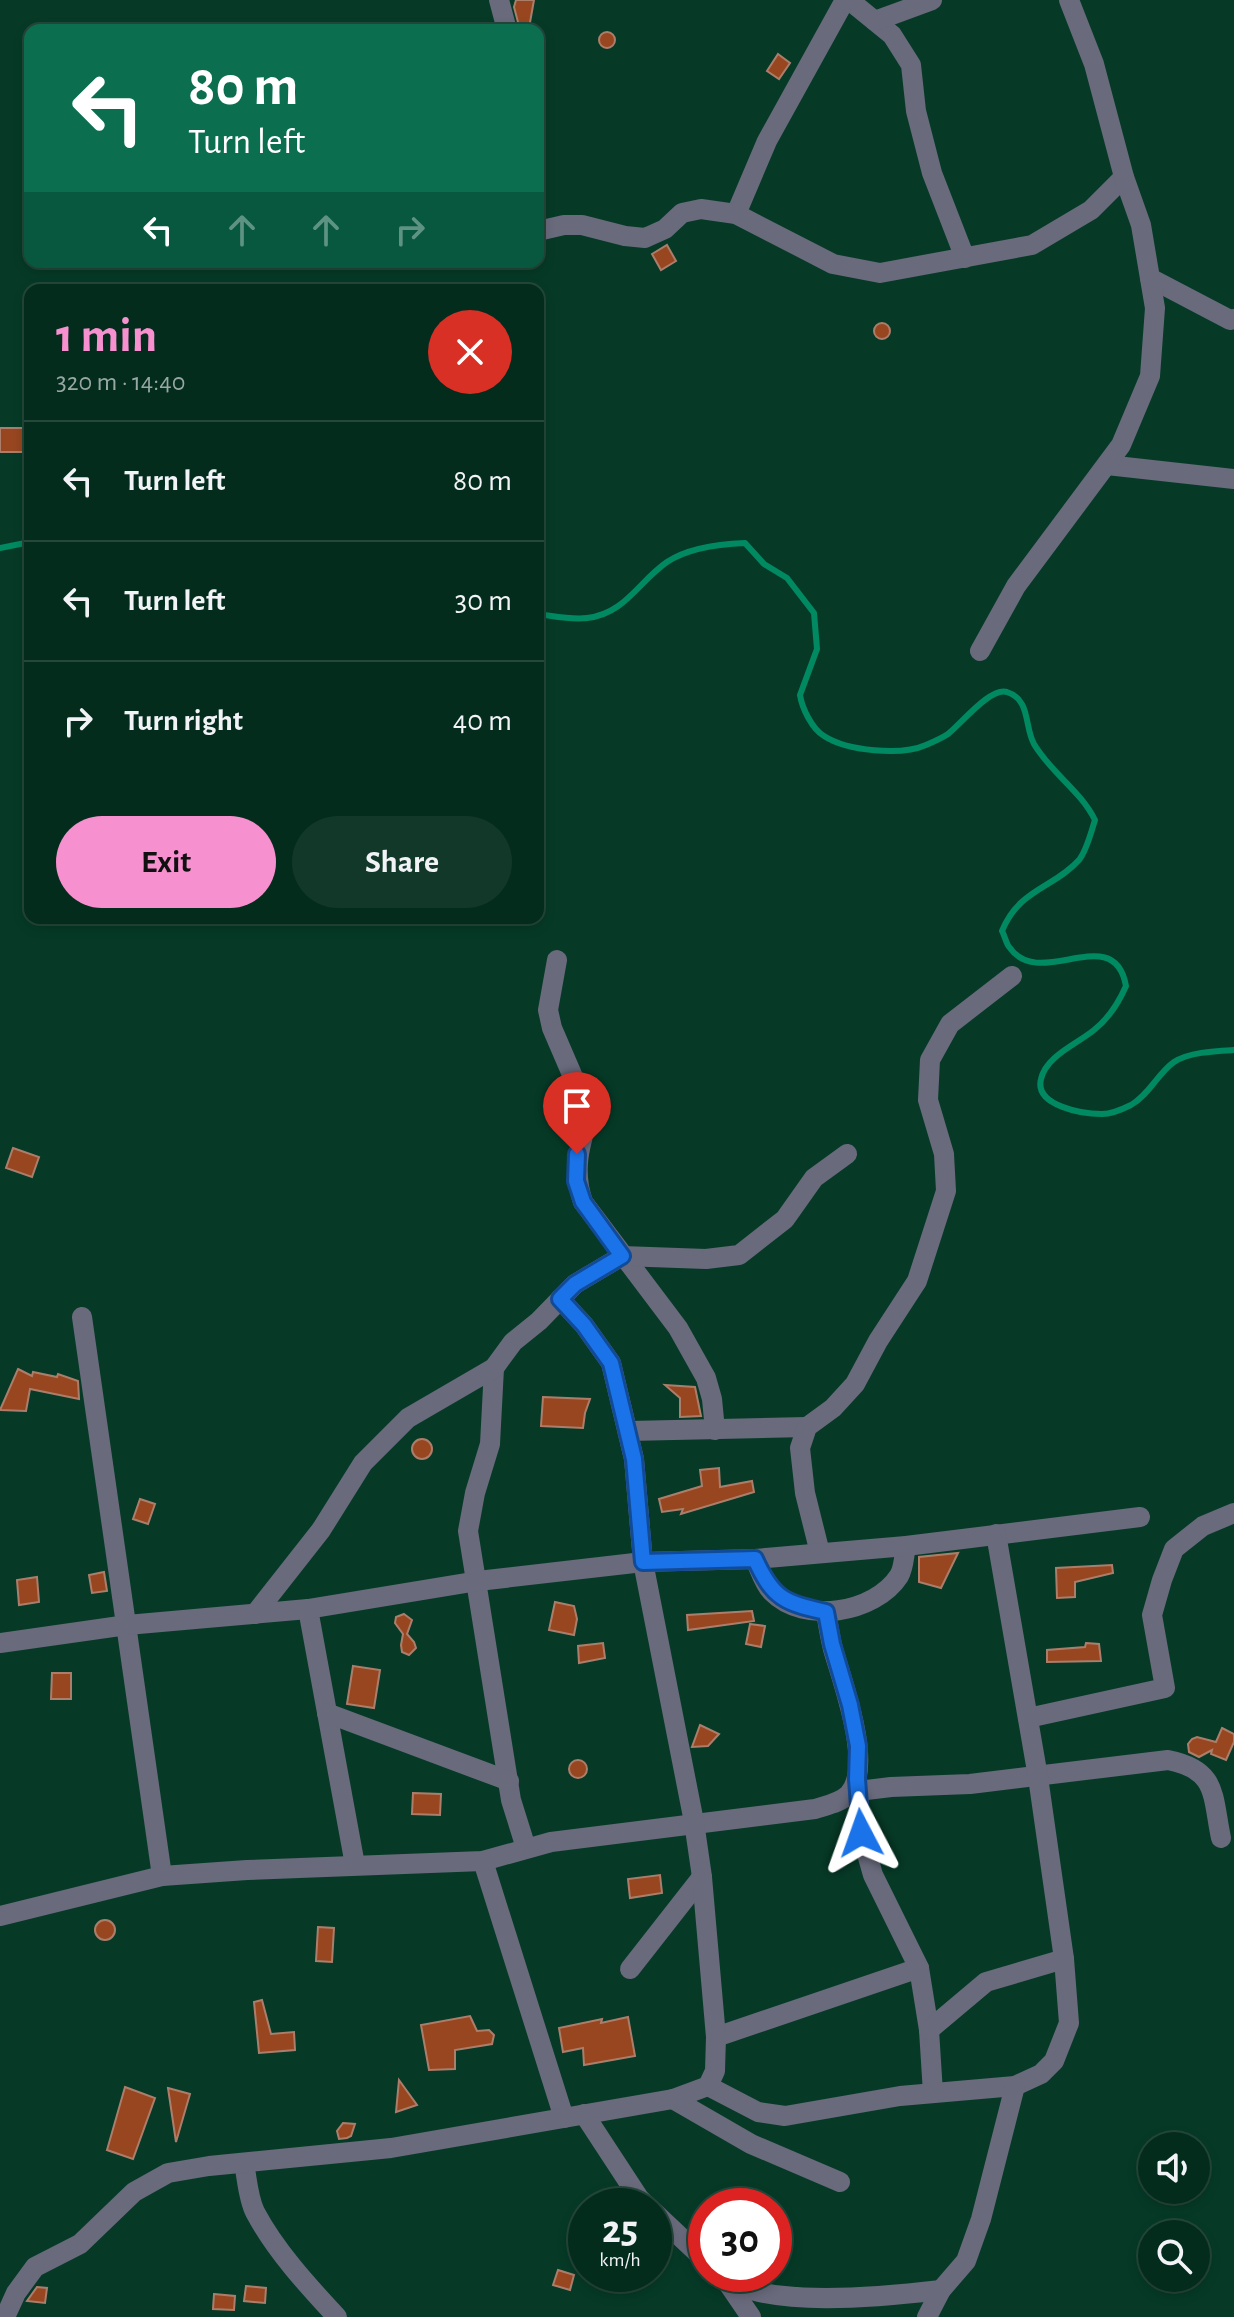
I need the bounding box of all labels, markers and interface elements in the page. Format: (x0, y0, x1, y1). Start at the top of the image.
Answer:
icon: left (56, 56, 160, 160)
text: 80 m (188, 59, 298, 115)
text: Turn left (188, 124, 305, 160)
icon: left (136, 208, 180, 252)
icon: ahead (220, 208, 264, 252)
icon: ahead (304, 208, 348, 252)
icon: right (388, 208, 432, 252)
button: close (428, 310, 512, 394)
text: 1 min (56, 313, 157, 361)
text: 320 m · 14:40 (56, 369, 186, 395)
icon: left (56, 459, 100, 503)
text: Turn left (124, 466, 225, 496)
text: 80 m (453, 466, 512, 496)
icon: left (56, 579, 100, 623)
text: Turn left (124, 586, 225, 616)
text: 30 m (455, 586, 512, 616)
icon: right (56, 699, 100, 743)
text: Turn right (124, 706, 243, 736)
text: 40 m (453, 706, 512, 736)
button: Exit (56, 816, 276, 908)
button: Share (292, 816, 512, 908)
pin (543, 1072, 611, 1154)
icon: arrive (555, 1084, 599, 1128)
position arrow (819, 1791, 903, 1875)
map controls (1138, 2132, 1210, 2292)
button: sound (1138, 2132, 1210, 2204)
speed limit sign: 30 (688, 2188, 792, 2292)
text: 25 (602, 2210, 638, 2250)
button: search (1138, 2220, 1210, 2292)
text: km/h (599, 2250, 641, 2270)

